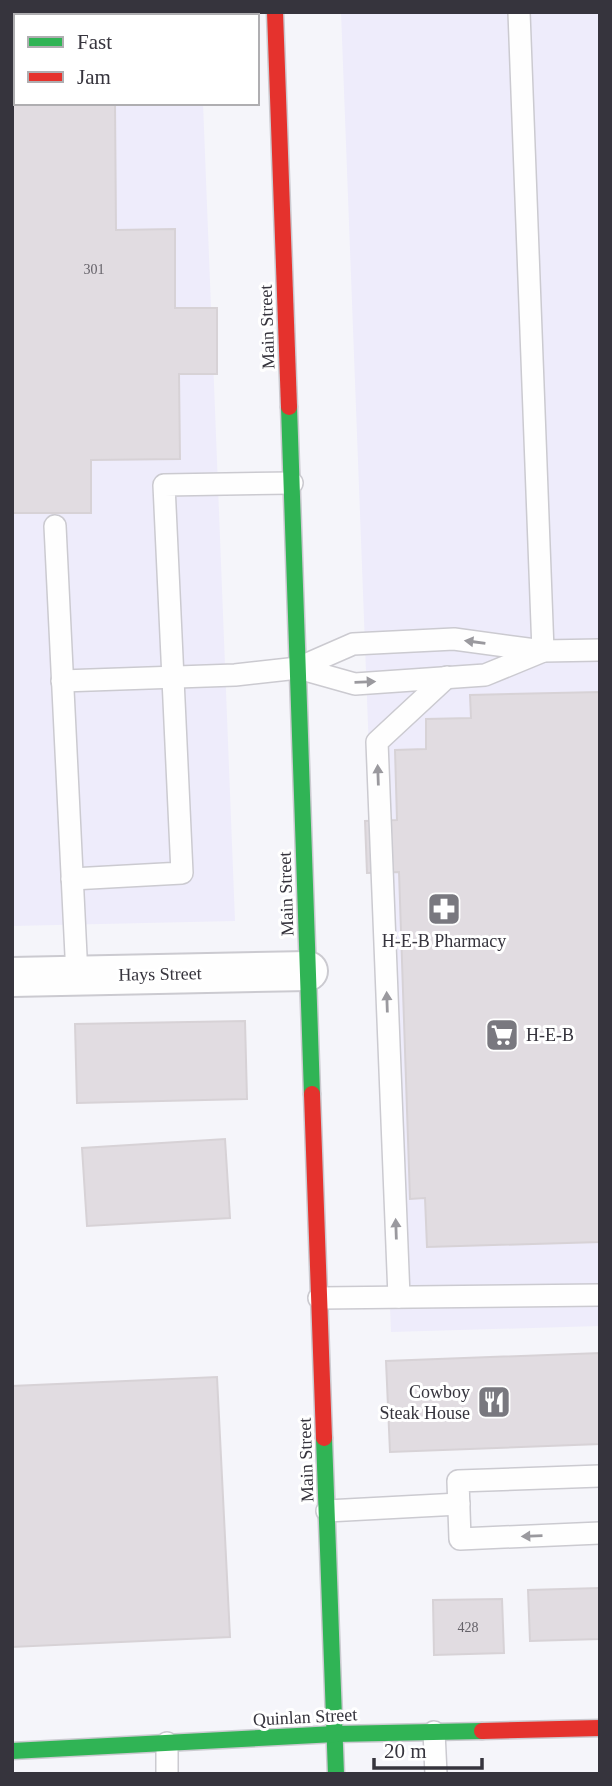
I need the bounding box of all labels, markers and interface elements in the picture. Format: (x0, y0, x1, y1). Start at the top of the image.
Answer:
legend (14, 14, 259, 105)
text: Fast (77, 30, 112, 54)
text: Jam (77, 65, 111, 89)
house number: 301 (84, 262, 105, 277)
street label: Main Street (256, 284, 278, 370)
one-way arrow (464, 636, 486, 647)
one-way arrow (354, 677, 376, 688)
one-way arrow (373, 763, 384, 785)
street label: Main Street (275, 851, 297, 937)
pharmacy icon: H-E-B Pharmacy (425, 890, 463, 928)
place label: H-E-B Pharmacy (382, 931, 506, 951)
street label: Hays Street (118, 963, 202, 985)
one-way arrow (382, 991, 393, 1013)
supermarket icon: H-E-B (483, 1016, 521, 1054)
place label: H-E-B (526, 1025, 574, 1045)
one-way arrow (390, 1218, 402, 1240)
place label: Cowboy Steak House (380, 1382, 470, 1423)
restaurant icon: Cowboy Steak House (475, 1383, 513, 1421)
street label: Main Street (295, 1417, 317, 1503)
one-way arrow (520, 1530, 542, 1541)
house number: 428 (458, 1620, 479, 1635)
street label: Quinlan Street (252, 1704, 358, 1730)
scale bar (374, 1726, 482, 1770)
text: 20 m (384, 1739, 427, 1763)

